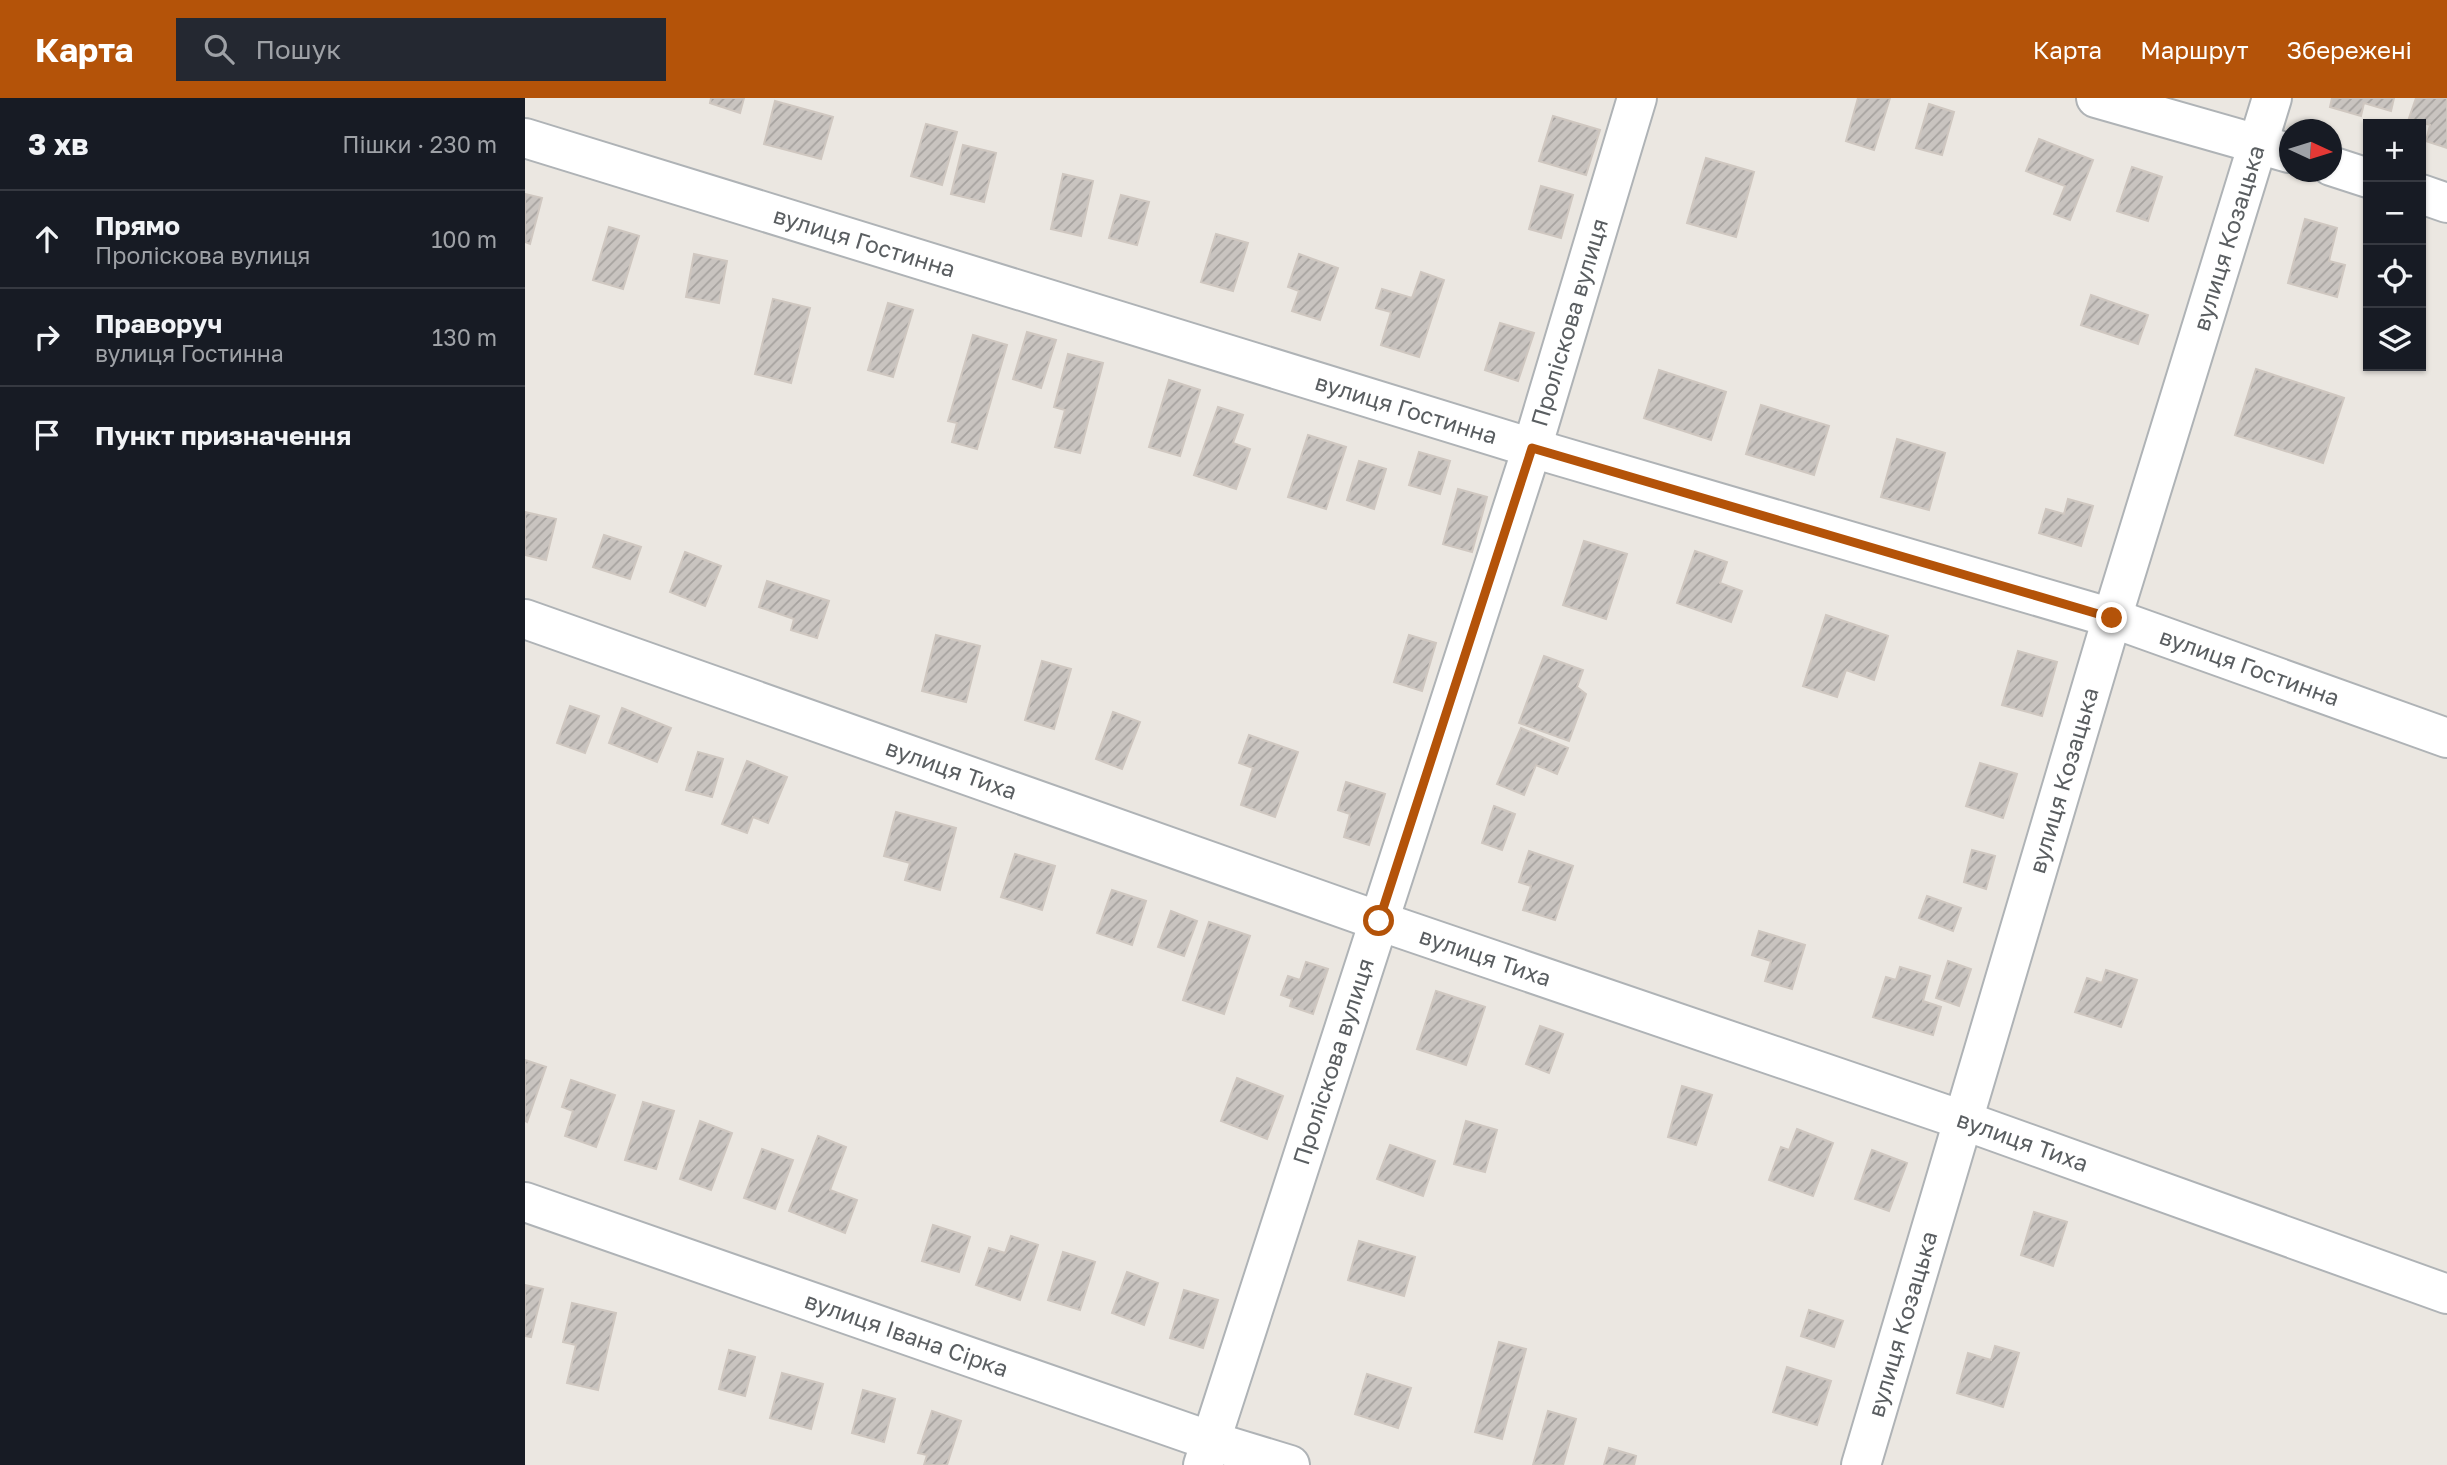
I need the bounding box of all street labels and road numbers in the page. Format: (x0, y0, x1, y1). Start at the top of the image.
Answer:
street label: вулиця Козацька (2186, 141, 2270, 334)
street label: вулиця Гостинна (770, 200, 959, 283)
street label: Проліскова вулиця (1524, 215, 1613, 429)
street label: вулиця Гостинна (1312, 367, 1501, 449)
street label: вулиця Гостинна (2156, 621, 2343, 711)
street label: вулиця Козацька (2022, 684, 2104, 877)
street label: вулиця Тиха (882, 733, 1021, 805)
street label: вулиця Тиха (1416, 921, 1555, 992)
street label: Проліскова вулиця (1286, 954, 1379, 1168)
street label: вулиця Тиха (1953, 1104, 2092, 1177)
street label: вулиця Козацька (1861, 1227, 1943, 1420)
street label: вулиця Івана Сірка (801, 1286, 1012, 1382)

